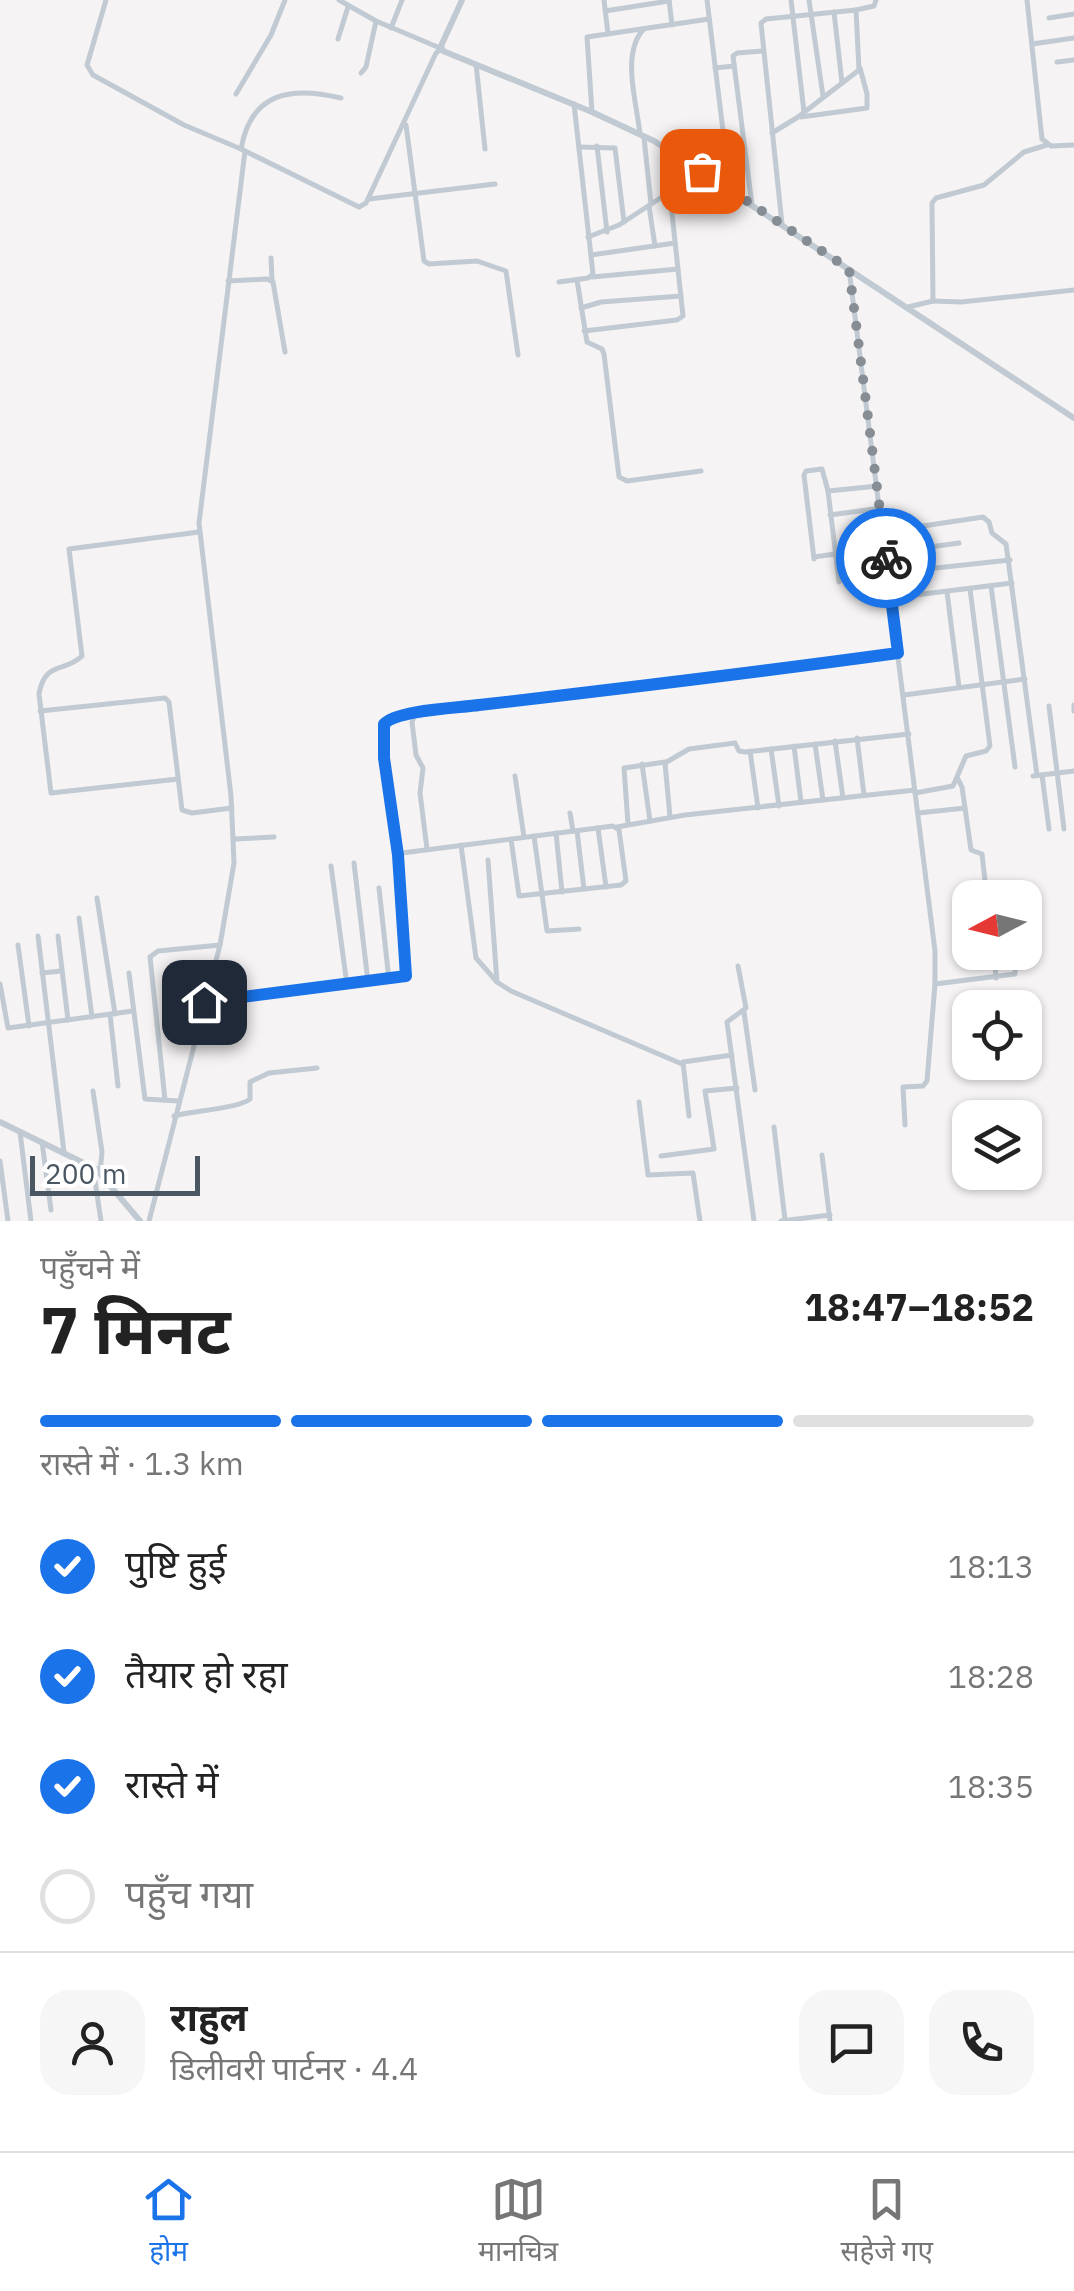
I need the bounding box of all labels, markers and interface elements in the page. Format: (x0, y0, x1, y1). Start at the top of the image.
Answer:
pin (660, 129, 745, 214)
icon: bag (675, 144, 730, 199)
courier (836, 508, 936, 608)
icon: bike (859, 531, 914, 586)
north arrow (952, 880, 1042, 970)
map controls (952, 880, 1042, 1190)
pin (162, 960, 247, 1045)
icon: home (177, 975, 232, 1030)
button: locate (952, 990, 1042, 1080)
button: layers (952, 1100, 1042, 1190)
scale bar (30, 1151, 200, 1196)
text: 200 m (45, 1155, 126, 1192)
text: पहुँचने में (40, 1246, 140, 1288)
text: 18:47–18:52 (804, 1282, 1034, 1331)
text: 7 मिनट (40, 1287, 231, 1372)
text: रास्ते में · 1.3 km (40, 1442, 244, 1484)
icon: check (40, 1539, 95, 1594)
text: पुष्टि हुई (125, 1539, 226, 1588)
text: 18:13 (948, 1545, 1034, 1587)
icon: check (40, 1649, 95, 1704)
text: तैयार हो रहा (125, 1649, 288, 1698)
text: 18:28 (948, 1655, 1034, 1697)
icon: check (40, 1759, 95, 1814)
text: रास्ते में (125, 1759, 219, 1808)
text: 18:35 (948, 1765, 1034, 1807)
text: पहुँच गया (125, 1869, 253, 1918)
button: person (40, 1990, 145, 2095)
button: chat (799, 1990, 904, 2095)
button: phone (929, 1990, 1034, 2095)
text: राहुल (170, 1992, 247, 2041)
text: डिलीवरी पार्टनर · 4.4 (170, 2047, 418, 2089)
tab: होम (141, 2172, 196, 2272)
tab: मानचित्र (478, 2172, 558, 2272)
tab: सहेजे गए (840, 2172, 933, 2272)

